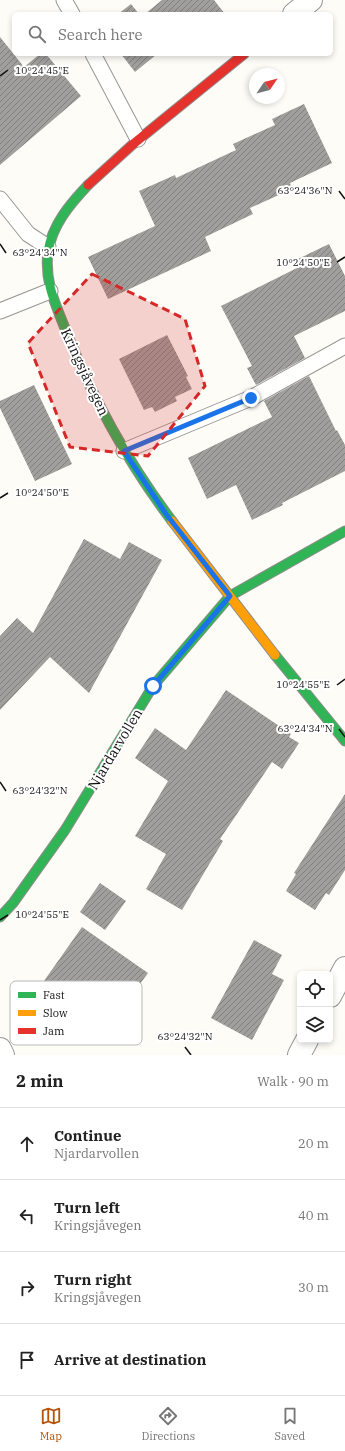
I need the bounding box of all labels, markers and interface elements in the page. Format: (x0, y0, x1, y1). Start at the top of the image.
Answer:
search box (12, 12, 333, 56)
icon: search (26, 23, 48, 45)
text: Search here (58, 25, 143, 44)
text: 10°24'45"E (15, 64, 69, 77)
north arrow (249, 68, 285, 104)
text: 63°24'36"N (278, 184, 333, 197)
text: 63°24'34"N (13, 246, 68, 259)
text: 10°24'50"E (276, 256, 330, 269)
street label: Kringsjåvegen (57, 325, 113, 419)
route end (242, 389, 260, 407)
text: 10°24'50"E (15, 486, 69, 499)
route start (144, 677, 162, 695)
text: 10°24'55"E (276, 678, 330, 691)
street label: Njardarvollen (84, 705, 146, 793)
text: 63°24'34"N (278, 722, 333, 735)
text: 63°24'32"N (13, 784, 68, 797)
text: 10°24'55"E (15, 908, 69, 921)
map controls (297, 971, 333, 1043)
button: locate (297, 971, 333, 1007)
legend (10, 981, 142, 1045)
text: Fast (43, 988, 65, 1002)
text: Slow (43, 1006, 68, 1020)
button: layers (297, 1007, 333, 1043)
text: Jam (43, 1024, 65, 1038)
text: 63°24'32"N (158, 1030, 213, 1043)
text: 2 min (16, 1070, 64, 1092)
text: Walk · 90 m (257, 1073, 329, 1090)
text: Continue (54, 1126, 121, 1145)
icon: ahead (16, 1133, 38, 1155)
text: 20 m (298, 1135, 329, 1152)
text: Njardarvollen (54, 1145, 139, 1162)
text: Turn left (54, 1198, 120, 1217)
icon: left (16, 1205, 38, 1227)
text: 40 m (298, 1207, 329, 1224)
text: Kringsjåvegen (54, 1217, 142, 1234)
text: Turn right (54, 1270, 132, 1289)
icon: right (16, 1277, 38, 1299)
text: 30 m (298, 1279, 329, 1296)
text: Kringsjåvegen (54, 1289, 142, 1306)
icon: arrive (16, 1349, 38, 1371)
text: Arrive at destination (54, 1350, 206, 1369)
tab: Map (40, 1405, 62, 1443)
tab: Directions (141, 1405, 195, 1443)
tab: Saved (274, 1405, 305, 1443)

